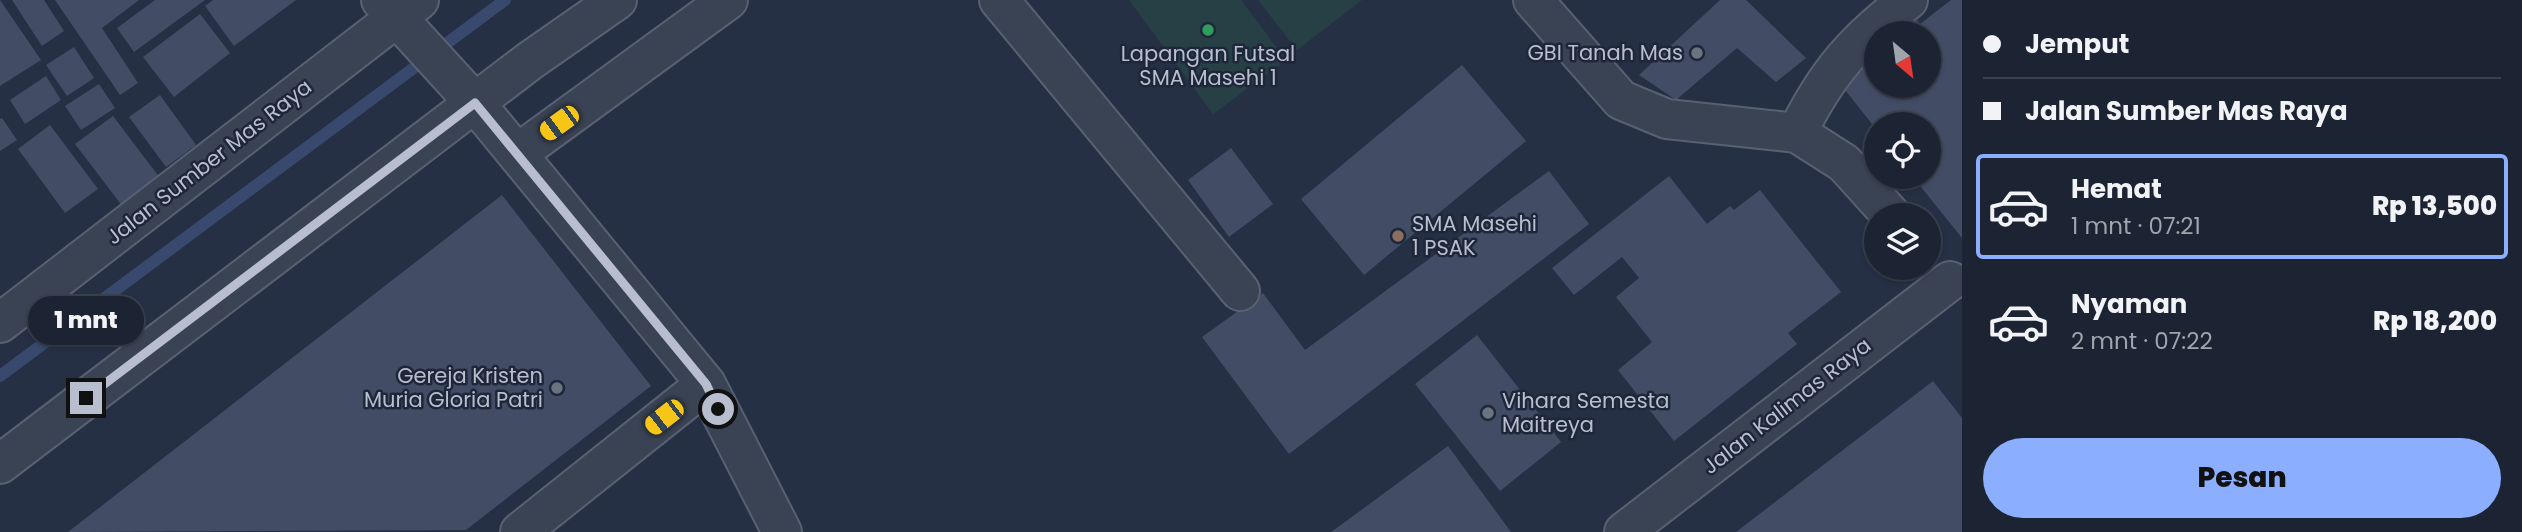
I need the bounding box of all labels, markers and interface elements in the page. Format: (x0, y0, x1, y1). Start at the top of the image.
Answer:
north arrow (1864, 21, 1941, 98)
map controls (1864, 21, 1941, 280)
marker: Lapangan Futsal SMA Masehi 1 (1200, 22, 1216, 38)
text: Jemput (2025, 26, 2129, 62)
place label: GBI Tanah Mas (1528, 38, 1683, 67)
place label: Lapangan Futsal SMA Masehi 1 (1121, 39, 1295, 92)
marker: GBI Tanah Mas (1689, 45, 1705, 61)
street label: Jalan Sumber Mas Raya (100, 72, 318, 251)
text: Jalan Sumber Mas Raya (2025, 93, 2348, 129)
car (536, 102, 583, 144)
button: locate (1864, 112, 1941, 189)
text: Hemat (2071, 171, 2162, 207)
icon: car (1987, 175, 2050, 238)
text: Rp 13,500 (2372, 188, 2497, 224)
button: layers (1864, 203, 1941, 280)
place label: SMA Masehi 1 PSAK (1412, 209, 1537, 262)
text: 1 mnt · 07:21 (2071, 210, 2201, 242)
marker: SMA Masehi 1 PSAK (1390, 228, 1406, 244)
text: Nyaman (2071, 286, 2187, 322)
icon: car (1987, 290, 2050, 353)
callout: 1 mnt (28, 296, 144, 346)
text: Rp 18,200 (2373, 303, 2497, 339)
text: 1 mnt (54, 304, 118, 336)
text: 2 mnt · 07:22 (2071, 325, 2213, 357)
street label: Jalan Kalimas Raya (1697, 331, 1877, 481)
place label: Gereja Kristen Muria Gloria Patri (364, 361, 543, 414)
marker: Gereja Kristen Muria Gloria Patri (549, 380, 565, 396)
route end (70, 382, 102, 414)
place label: Vihara Semesta Maitreya (1502, 386, 1669, 439)
route start (702, 393, 734, 425)
car (641, 396, 688, 438)
marker: Vihara Semesta Maitreya (1480, 405, 1496, 421)
button: Pesan (1983, 438, 2501, 518)

